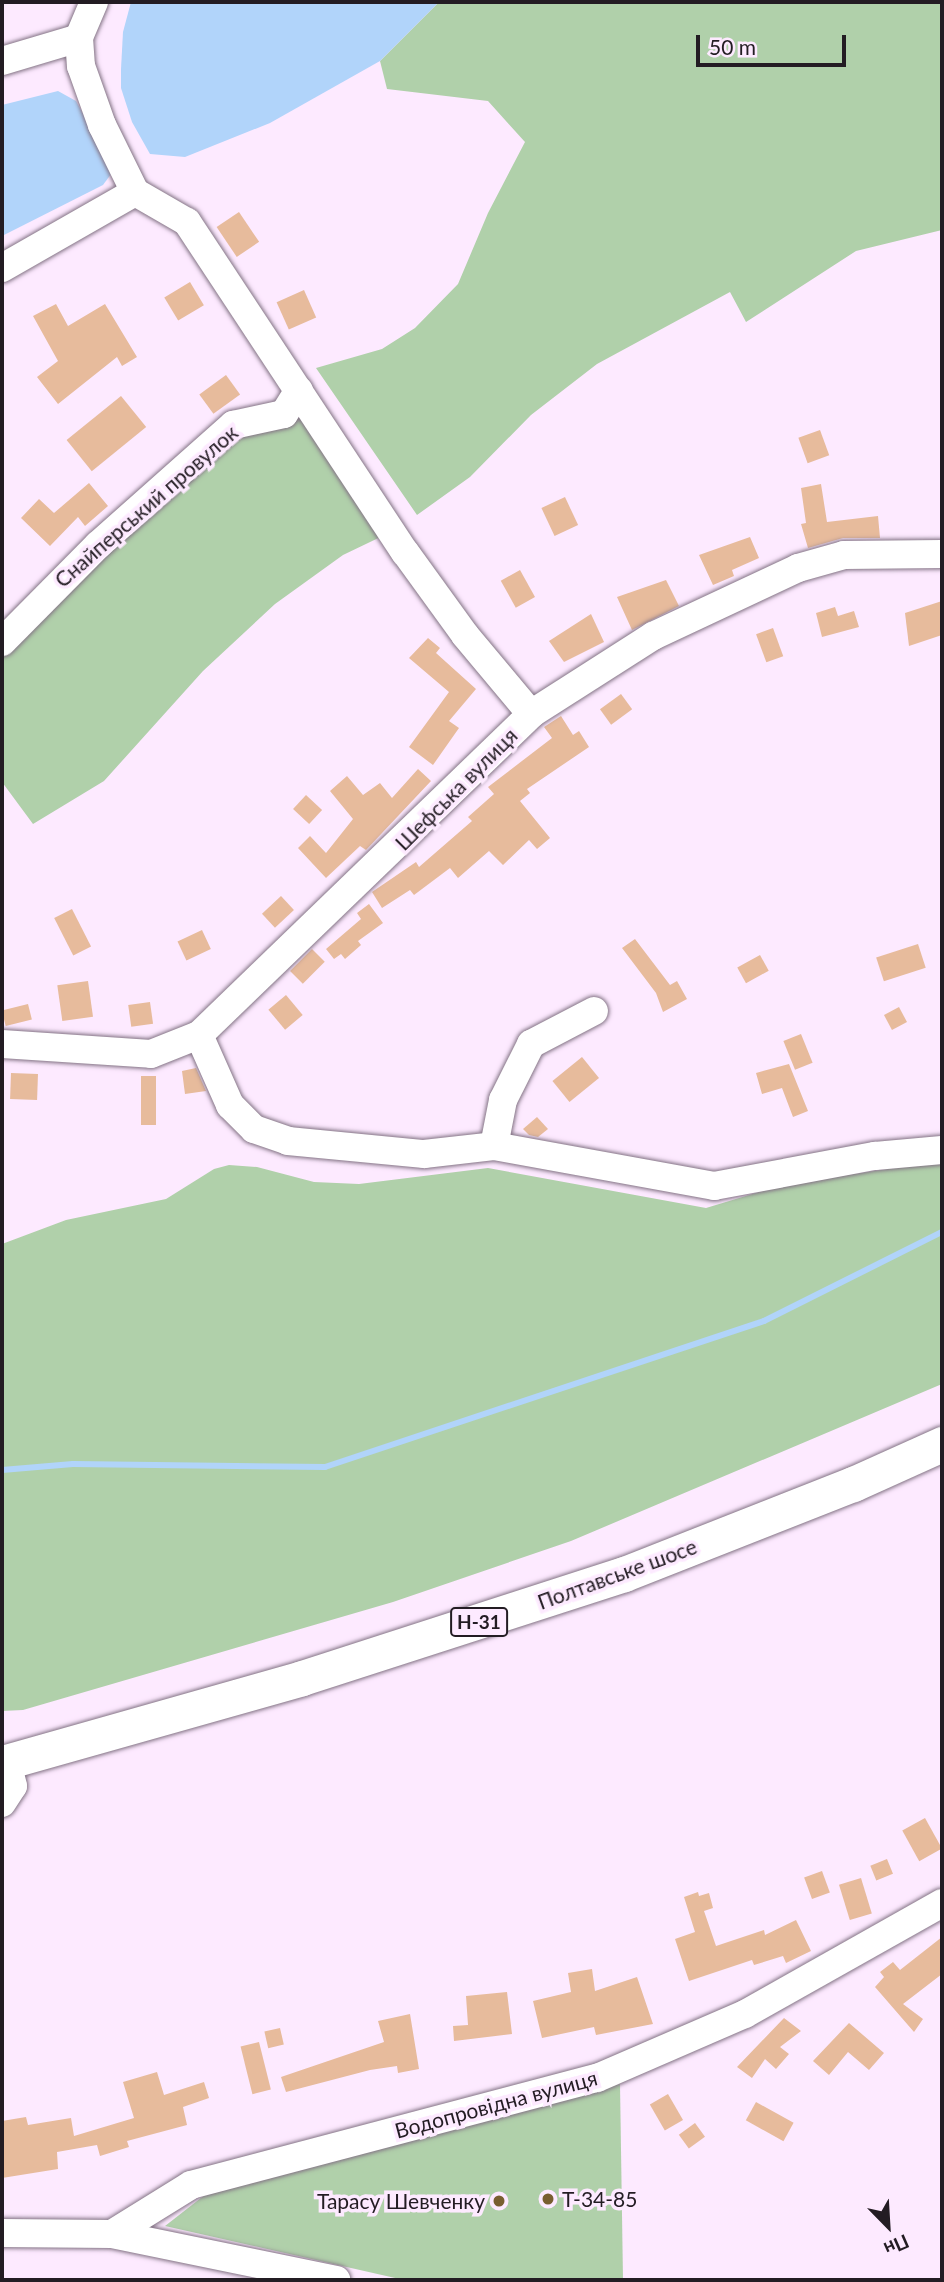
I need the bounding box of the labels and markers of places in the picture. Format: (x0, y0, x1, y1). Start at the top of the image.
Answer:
place label: Т-34-85 (562, 2186, 637, 2212)
place label: Тарасу Шевченку (317, 2188, 485, 2214)
marker: Т-34-85 (540, 2191, 556, 2207)
marker: Тарасу Шевченку (491, 2193, 507, 2209)

